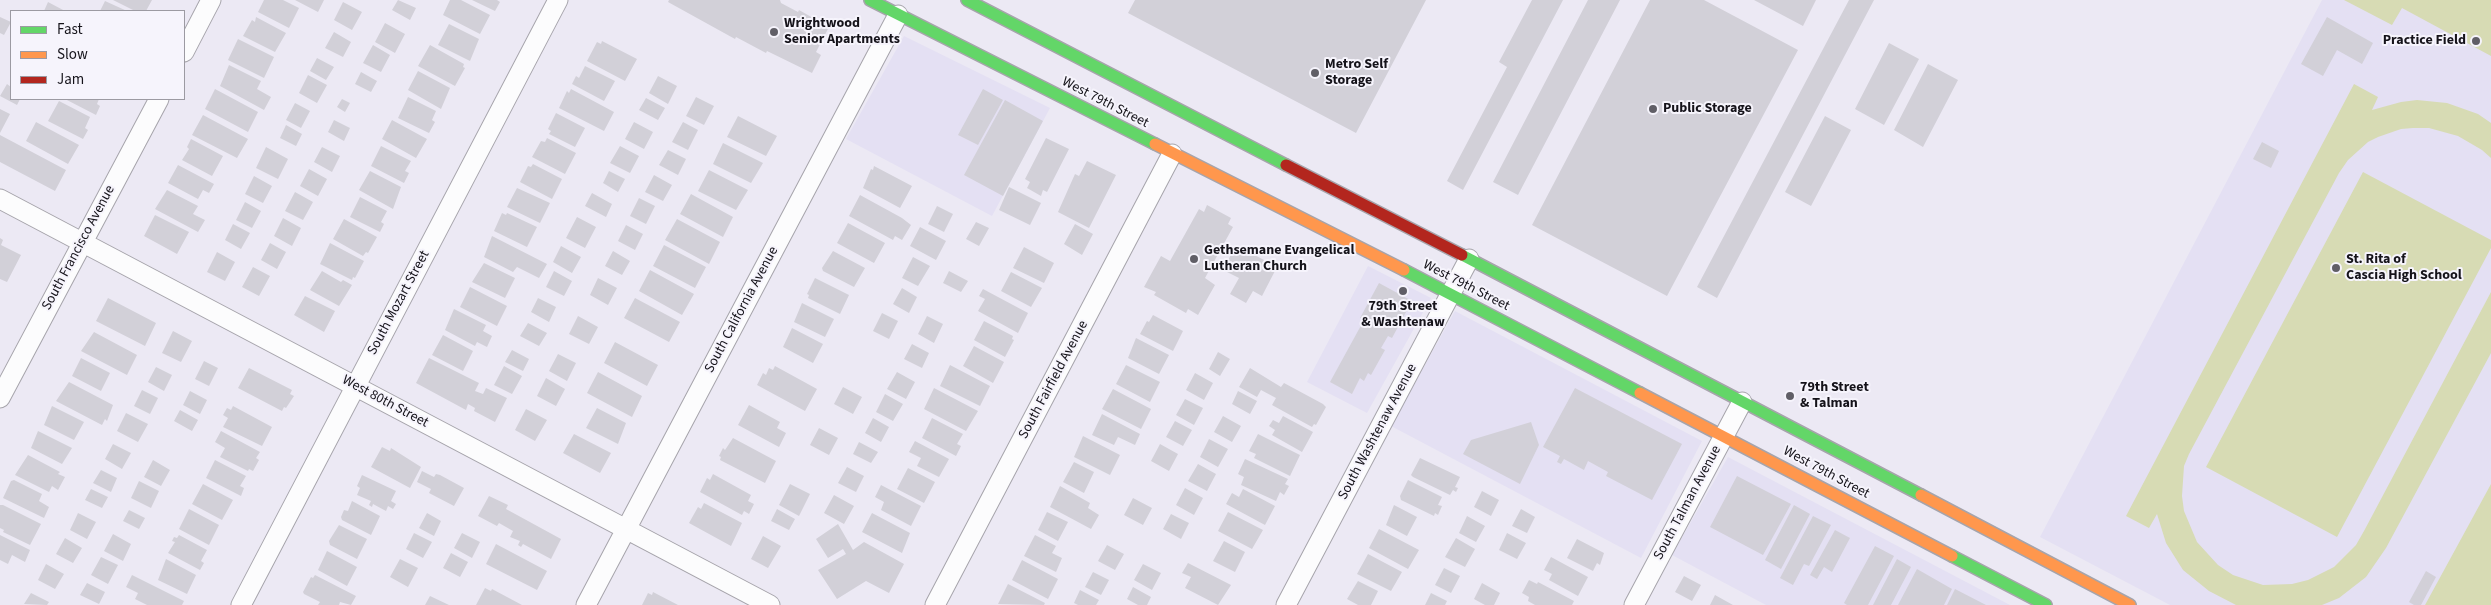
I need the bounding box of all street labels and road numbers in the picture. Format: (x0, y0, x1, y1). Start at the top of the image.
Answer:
street label: West 79th Street (1059, 74, 1151, 132)
street label: South Francisco Avenue (39, 183, 119, 313)
street label: South California Avenue (702, 244, 782, 376)
street label: South Mozart Street (364, 248, 434, 358)
street label: West 79th Street (1420, 257, 1512, 315)
street label: South Fairfield Avenue (1016, 318, 1092, 442)
street label: South Washtenaw Avenue (1335, 361, 1421, 503)
street label: West 80th Street (339, 372, 431, 432)
street label: South Talman Avenue (1651, 443, 1725, 563)
street label: West 79th Street (1780, 443, 1872, 503)

